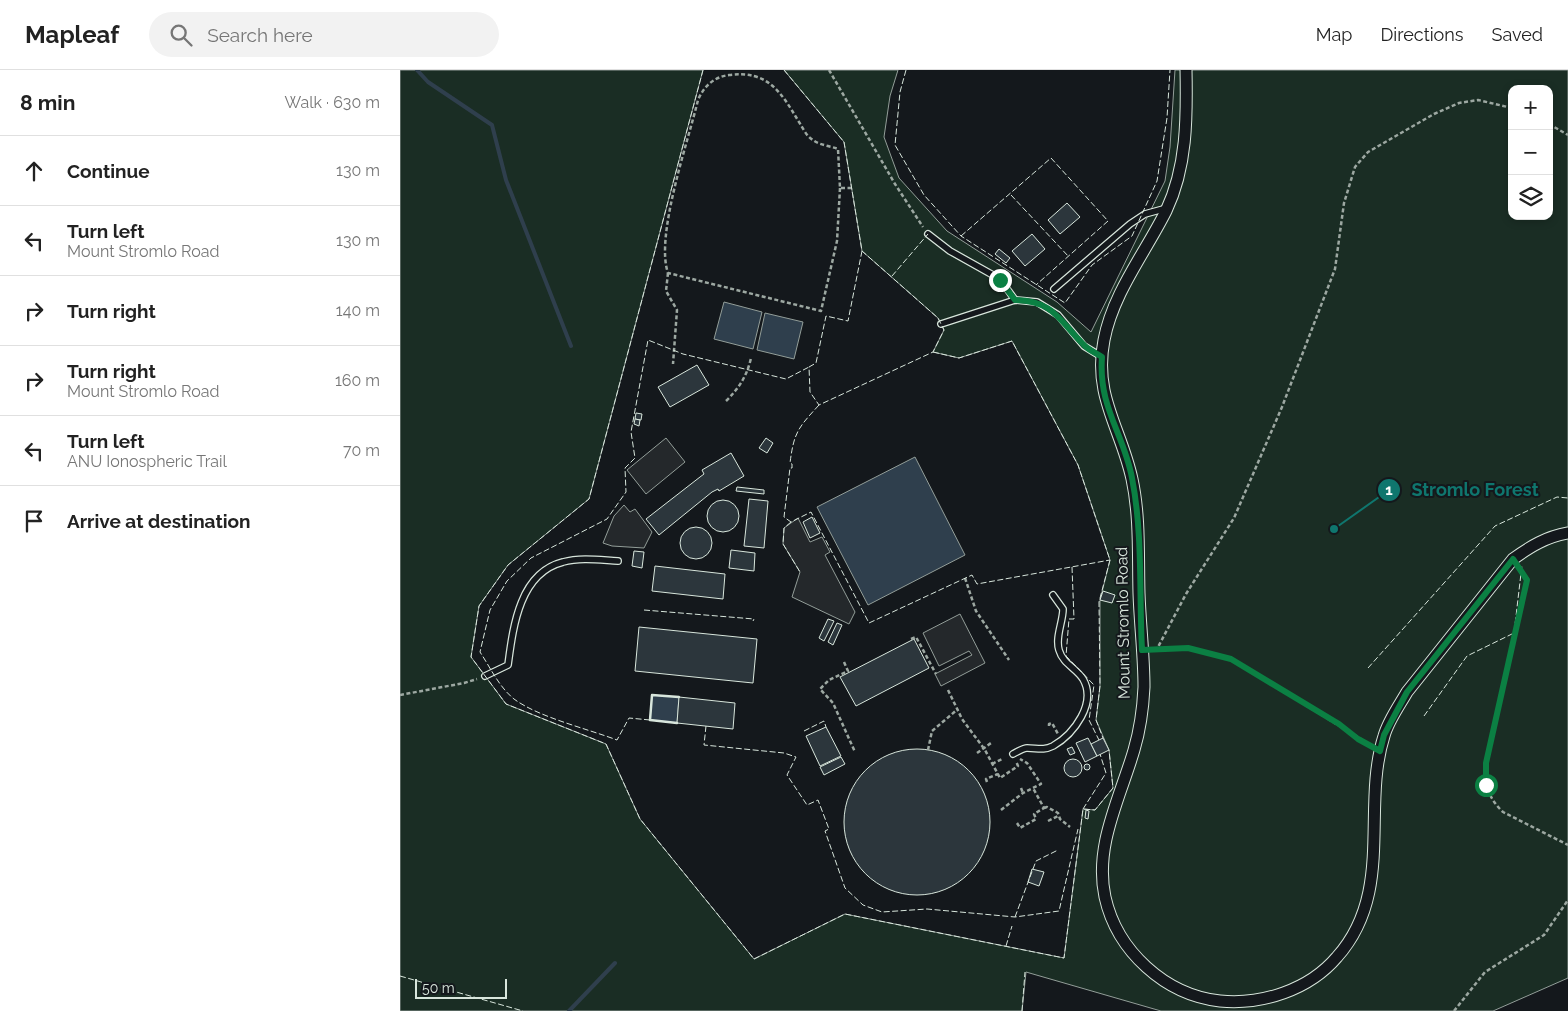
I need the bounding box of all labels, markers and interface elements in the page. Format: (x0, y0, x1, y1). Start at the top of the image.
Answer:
search box (149, 12, 499, 57)
text: Mapleaf (25, 20, 119, 49)
icon: search (167, 21, 195, 49)
text: Search here (207, 24, 313, 46)
text: Map (1316, 24, 1352, 45)
text: Directions (1380, 24, 1464, 45)
text: Saved (1492, 24, 1543, 45)
map controls (1508, 85, 1553, 220)
button: + (1508, 85, 1553, 130)
text: 8 min (20, 90, 75, 115)
text: Walk · 630 m (285, 93, 380, 112)
button: − (1508, 130, 1553, 175)
icon: ahead (20, 157, 48, 185)
text: Continue (67, 160, 150, 182)
text: 130 m (336, 161, 380, 180)
button: layers (1508, 175, 1553, 220)
text: Turn left (67, 220, 144, 242)
icon: left (20, 227, 48, 255)
text: 130 m (336, 231, 380, 250)
text: Mount Stromlo Road (67, 242, 219, 261)
route end (989, 269, 1012, 292)
icon: right (20, 297, 48, 325)
text: Turn right (67, 300, 156, 322)
text: 140 m (336, 301, 380, 320)
text: Turn right (67, 360, 156, 382)
icon: right (20, 367, 48, 395)
text: 160 m (335, 371, 380, 390)
text: Mount Stromlo Road (67, 382, 219, 401)
text: Turn left (67, 430, 144, 452)
icon: left (20, 437, 48, 465)
text: 70 m (343, 441, 380, 460)
text: ANU Ionospheric Trail (67, 452, 227, 471)
callout: Stromlo Forest (1377, 474, 1549, 507)
text: Stromlo Forest (1411, 479, 1539, 500)
text: 1 (1385, 481, 1393, 499)
icon: arrive (20, 507, 48, 535)
text: Arrive at destination (67, 510, 251, 532)
street label: Mount Stromlo Road (1112, 547, 1134, 699)
route start (1475, 774, 1498, 797)
scale bar (415, 976, 508, 999)
text: 50 m (422, 980, 455, 996)

